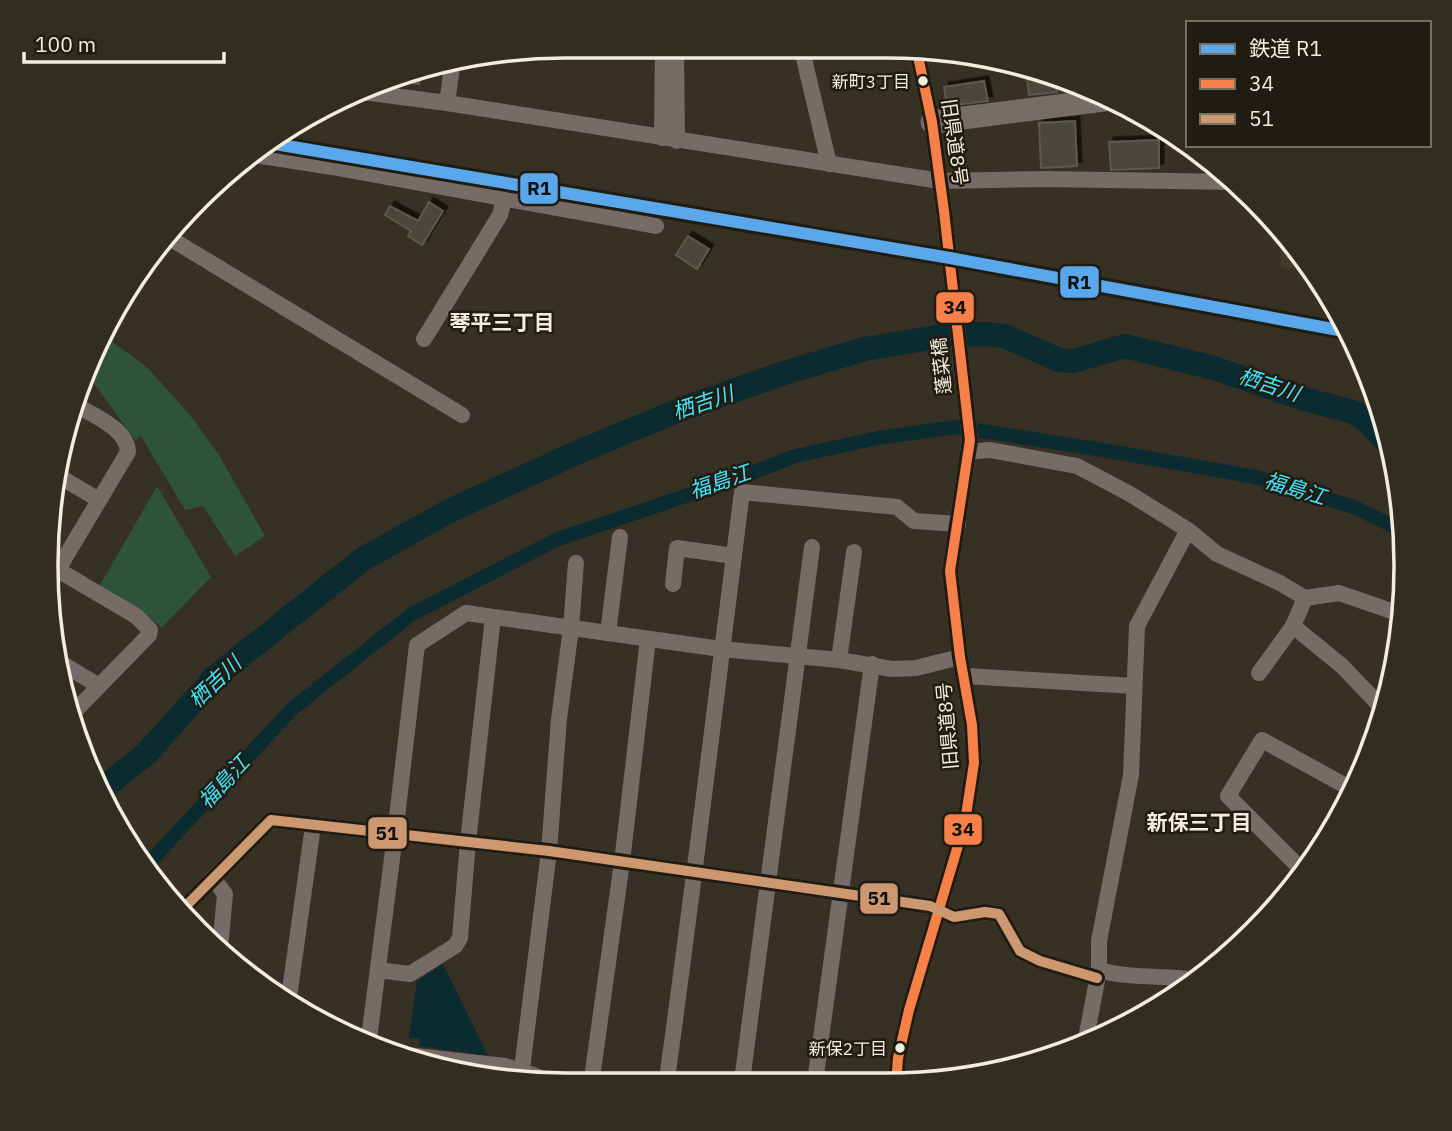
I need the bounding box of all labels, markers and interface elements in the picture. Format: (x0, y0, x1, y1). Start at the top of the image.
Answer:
scale bar (24, 21, 224, 65)
legend (1186, 21, 1431, 147)
text: 100 m (35, 30, 96, 58)
text: 鉄道 R1 (1249, 34, 1322, 62)
text: 34 (1249, 69, 1274, 97)
place label: 新町3丁目 (832, 71, 910, 93)
marker: 新町3丁目 (916, 74, 930, 88)
street label: 旧県道8号 (937, 97, 973, 187)
text: 51 (1249, 104, 1274, 132)
line badge: R1 (519, 172, 559, 205)
text: R1 (527, 176, 552, 200)
line badge: R1 (1059, 265, 1100, 299)
text: R1 (1067, 270, 1092, 294)
line badge: 34 (935, 291, 975, 324)
text: 34 (944, 295, 966, 319)
district label: 琴平三丁目 (450, 308, 555, 336)
street label: 蓬菜橋 (926, 336, 956, 396)
water label: 栖吉川 (1235, 361, 1305, 408)
water label: 栖吉川 (668, 378, 739, 426)
water label: 福島江 (685, 457, 756, 505)
water label: 福島江 (1261, 465, 1331, 511)
water label: 栖吉川 (182, 648, 248, 713)
street label: 旧県道8号 (931, 681, 963, 771)
water label: 福島江 (192, 747, 256, 814)
district label: 新保三丁目 (1147, 808, 1252, 836)
line badge: 34 (943, 813, 983, 846)
line badge: 51 (367, 816, 408, 850)
text: 34 (952, 817, 974, 841)
text: 51 (376, 821, 399, 845)
line badge: 51 (859, 882, 899, 915)
text: 51 (868, 886, 891, 910)
place label: 新保2丁目 (809, 1038, 887, 1060)
marker: 新保2丁目 (893, 1041, 907, 1055)

